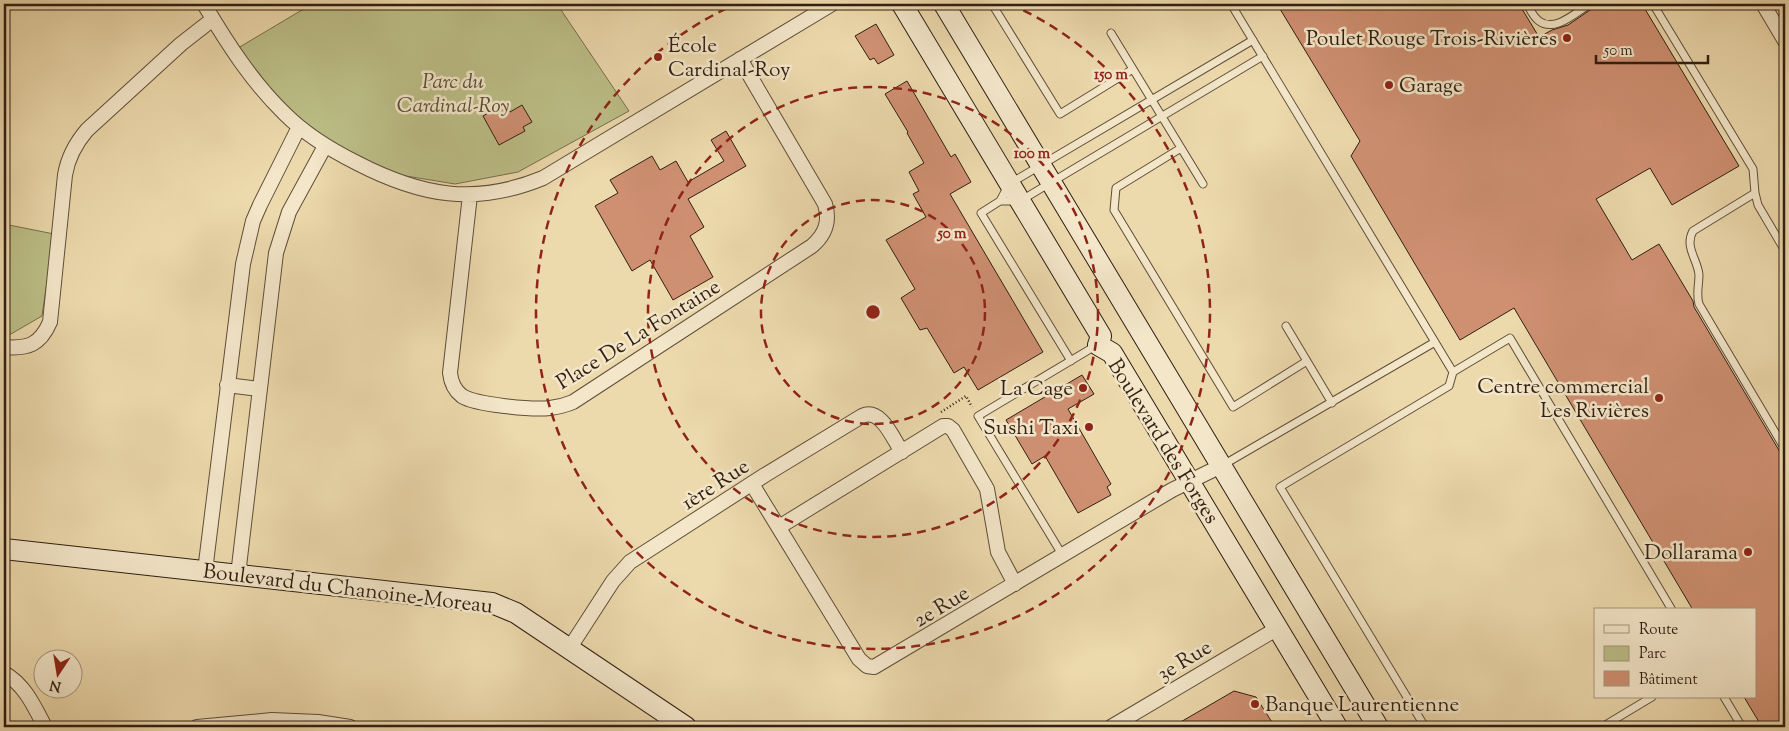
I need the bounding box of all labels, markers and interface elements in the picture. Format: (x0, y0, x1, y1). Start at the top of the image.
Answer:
place label: Poulet Rouge Trois-Rivières (1306, 25, 1557, 55)
place label: École Cardinal-Roy (668, 32, 791, 86)
marker: Poulet Rouge Trois-Rivières (1561, 32, 1573, 44)
scale bar (1596, 32, 1709, 64)
text: 50 m (1603, 41, 1633, 62)
marker: École Cardinal-Roy (652, 51, 664, 63)
text: 150 m (1094, 65, 1128, 86)
park label: Parc du Cardinal-Roy (397, 68, 509, 122)
place label: Garage (1399, 72, 1463, 102)
marker: Garage (1383, 79, 1395, 91)
text: 100 m (1014, 144, 1051, 165)
text: 50 m (937, 224, 967, 245)
street label: Place De La Fontaine (551, 273, 727, 398)
centre of rings (864, 303, 882, 321)
street label: Boulevard des Forges (1099, 354, 1225, 530)
place label: Centre commercial Les Rivières (1477, 373, 1649, 427)
place label: La Cage (1000, 375, 1073, 405)
marker: La Cage (1077, 382, 1089, 394)
marker: Centre commercial Les Rivières (1653, 392, 1665, 404)
place label: Sushi Taxi (983, 414, 1079, 444)
marker: Sushi Taxi (1083, 421, 1095, 433)
street label: 1ère Rue (676, 453, 756, 519)
place label: Dollarama (1644, 539, 1738, 569)
marker: Dollarama (1742, 546, 1754, 558)
street label: Boulevard du Chanoine-Moreau (201, 557, 494, 623)
street label: 2e Rue (908, 579, 976, 636)
legend (1594, 608, 1756, 698)
text: Route (1639, 620, 1678, 641)
street label: 3e Rue (1152, 634, 1218, 690)
text: Parc (1639, 644, 1667, 665)
north arrow (32, 648, 82, 698)
text: Bâtiment (1639, 670, 1698, 691)
text: N (48, 674, 63, 696)
place label: Banque Laurentienne (1265, 691, 1459, 721)
marker: Banque Laurentienne (1249, 698, 1261, 710)

